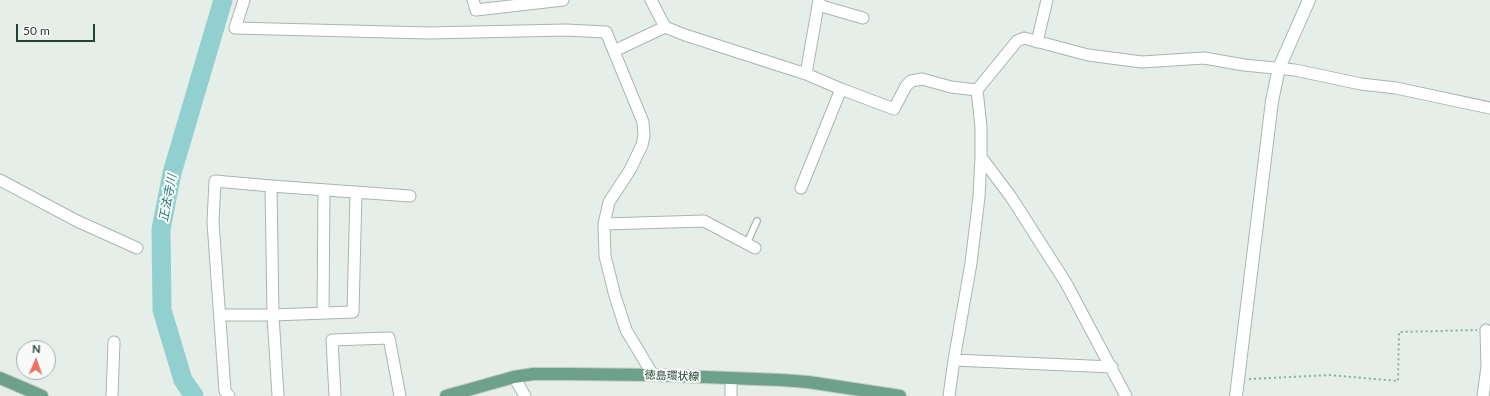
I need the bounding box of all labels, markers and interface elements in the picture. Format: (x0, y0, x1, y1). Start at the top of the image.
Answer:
scale bar (18, 16, 97, 42)
text: 50 m (23, 23, 50, 38)
water label: 正法寺川 (156, 173, 180, 223)
north arrow (16, 340, 56, 380)
text: N (32, 342, 41, 355)
street label: 徳島環状線 (644, 368, 700, 384)

